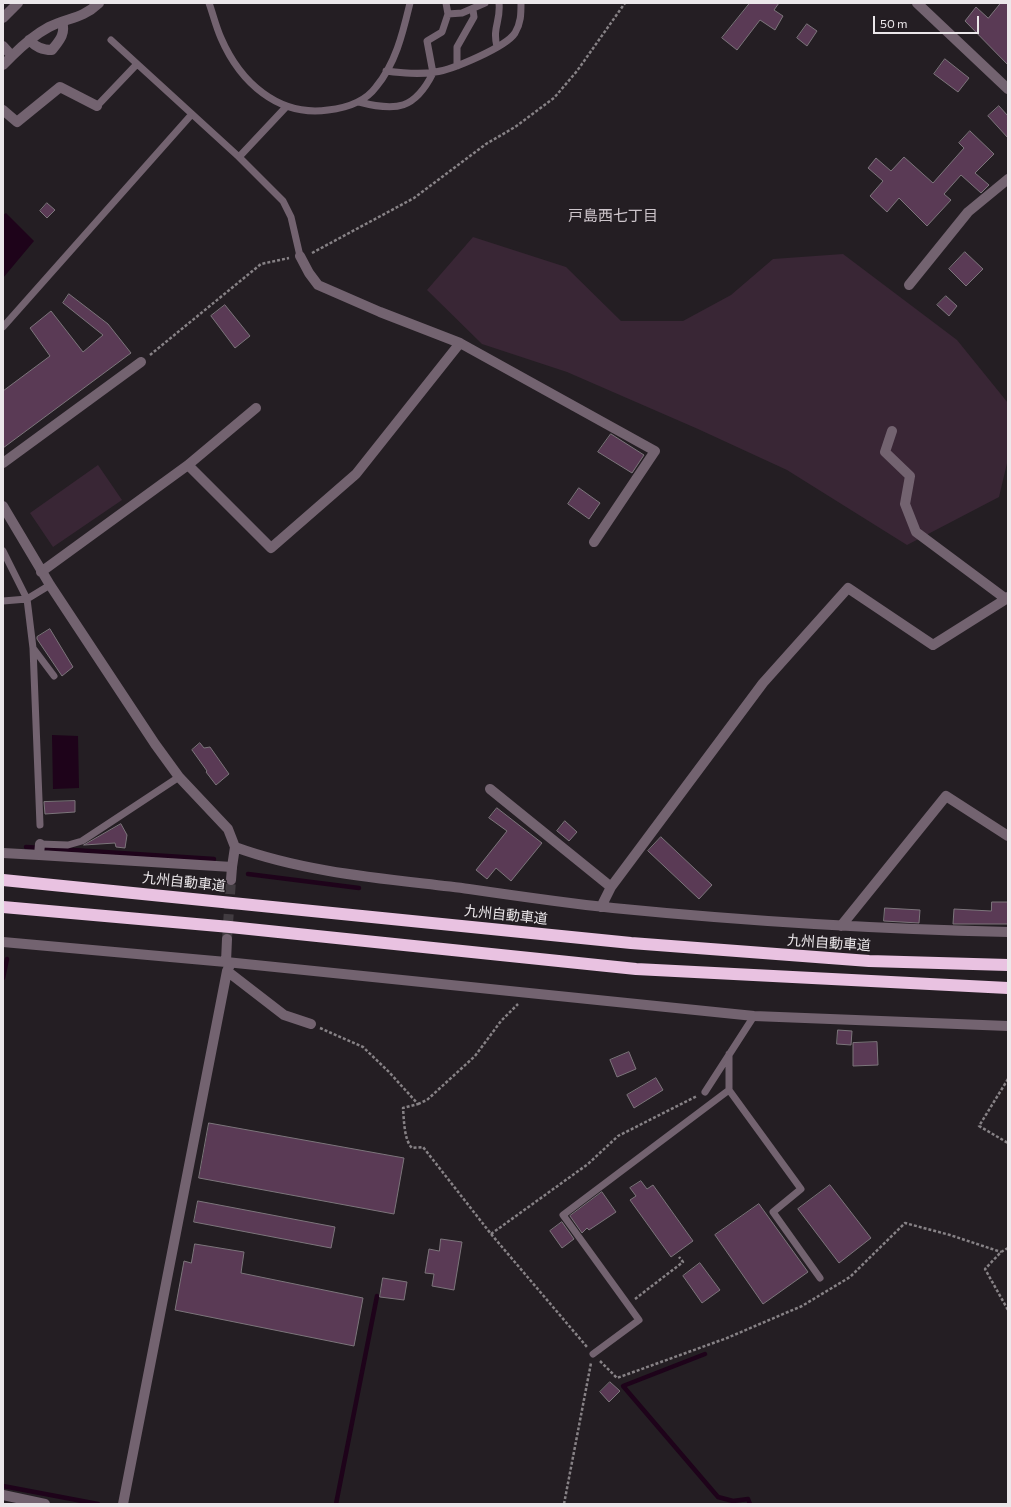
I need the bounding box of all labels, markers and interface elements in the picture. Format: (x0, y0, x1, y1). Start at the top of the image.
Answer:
scale bar (875, 8, 981, 34)
text: 50 m (880, 16, 908, 30)
district label: 戸島西七丁目 (568, 207, 658, 225)
street label: 九州自動車道 (141, 869, 227, 895)
street label: 九州自動車道 (463, 902, 549, 928)
street label: 九州自動車道 (787, 932, 871, 954)

